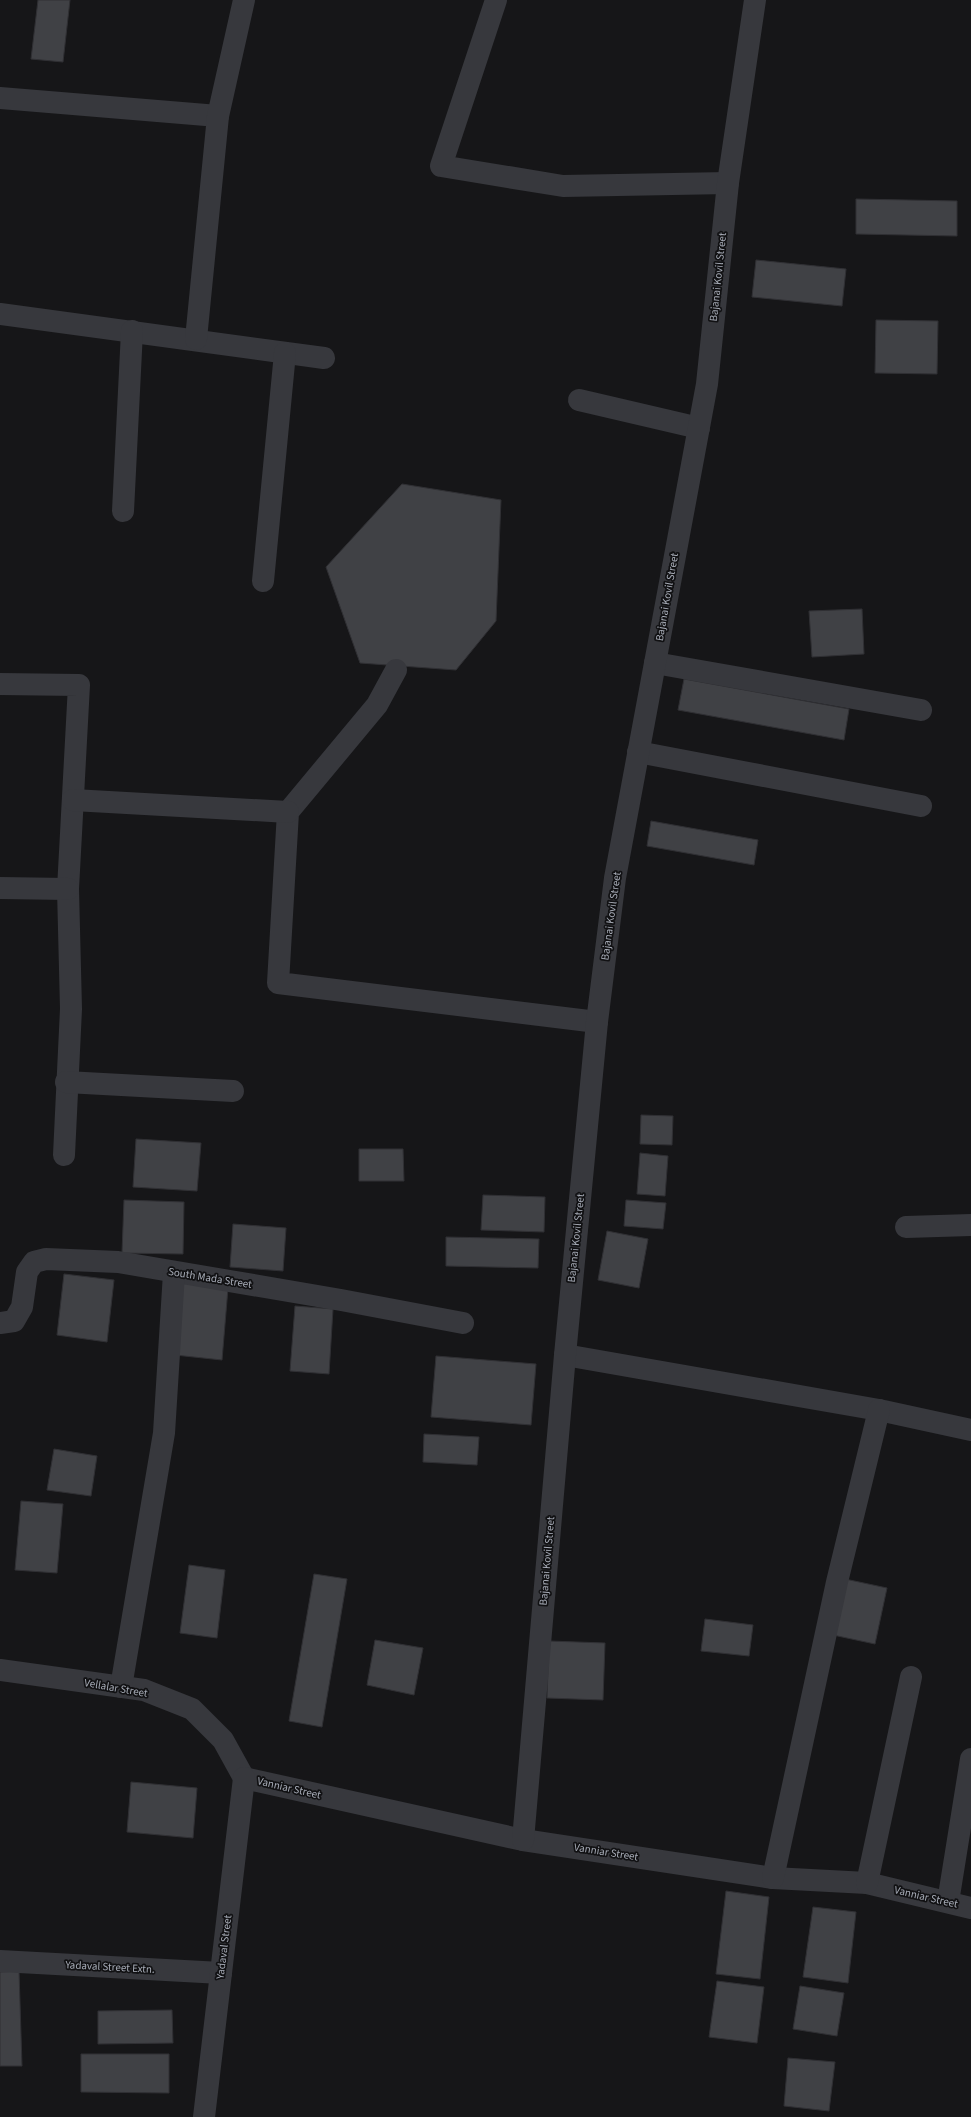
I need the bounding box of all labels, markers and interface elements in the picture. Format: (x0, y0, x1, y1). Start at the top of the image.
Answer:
street label: Bajanai Kovil Street (706, 232, 730, 322)
street label: Bajanai Kovil Street (652, 551, 682, 642)
street label: Bajanai Kovil Street (597, 870, 625, 961)
street label: Bajanai Kovil Street (564, 1193, 588, 1283)
street label: South Mada Street (167, 1264, 253, 1292)
street label: Bajanai Kovil Street (536, 1516, 558, 1606)
street label: Vellalar Street (83, 1675, 149, 1701)
street label: Vanniar Street (256, 1773, 323, 1803)
street label: Vanniar Street (573, 1840, 639, 1865)
street label: Vanniar Street (893, 1882, 960, 1912)
street label: Yadaval Street (212, 1914, 235, 1981)
street label: Yadaval Street Extn. (64, 1957, 155, 1977)

